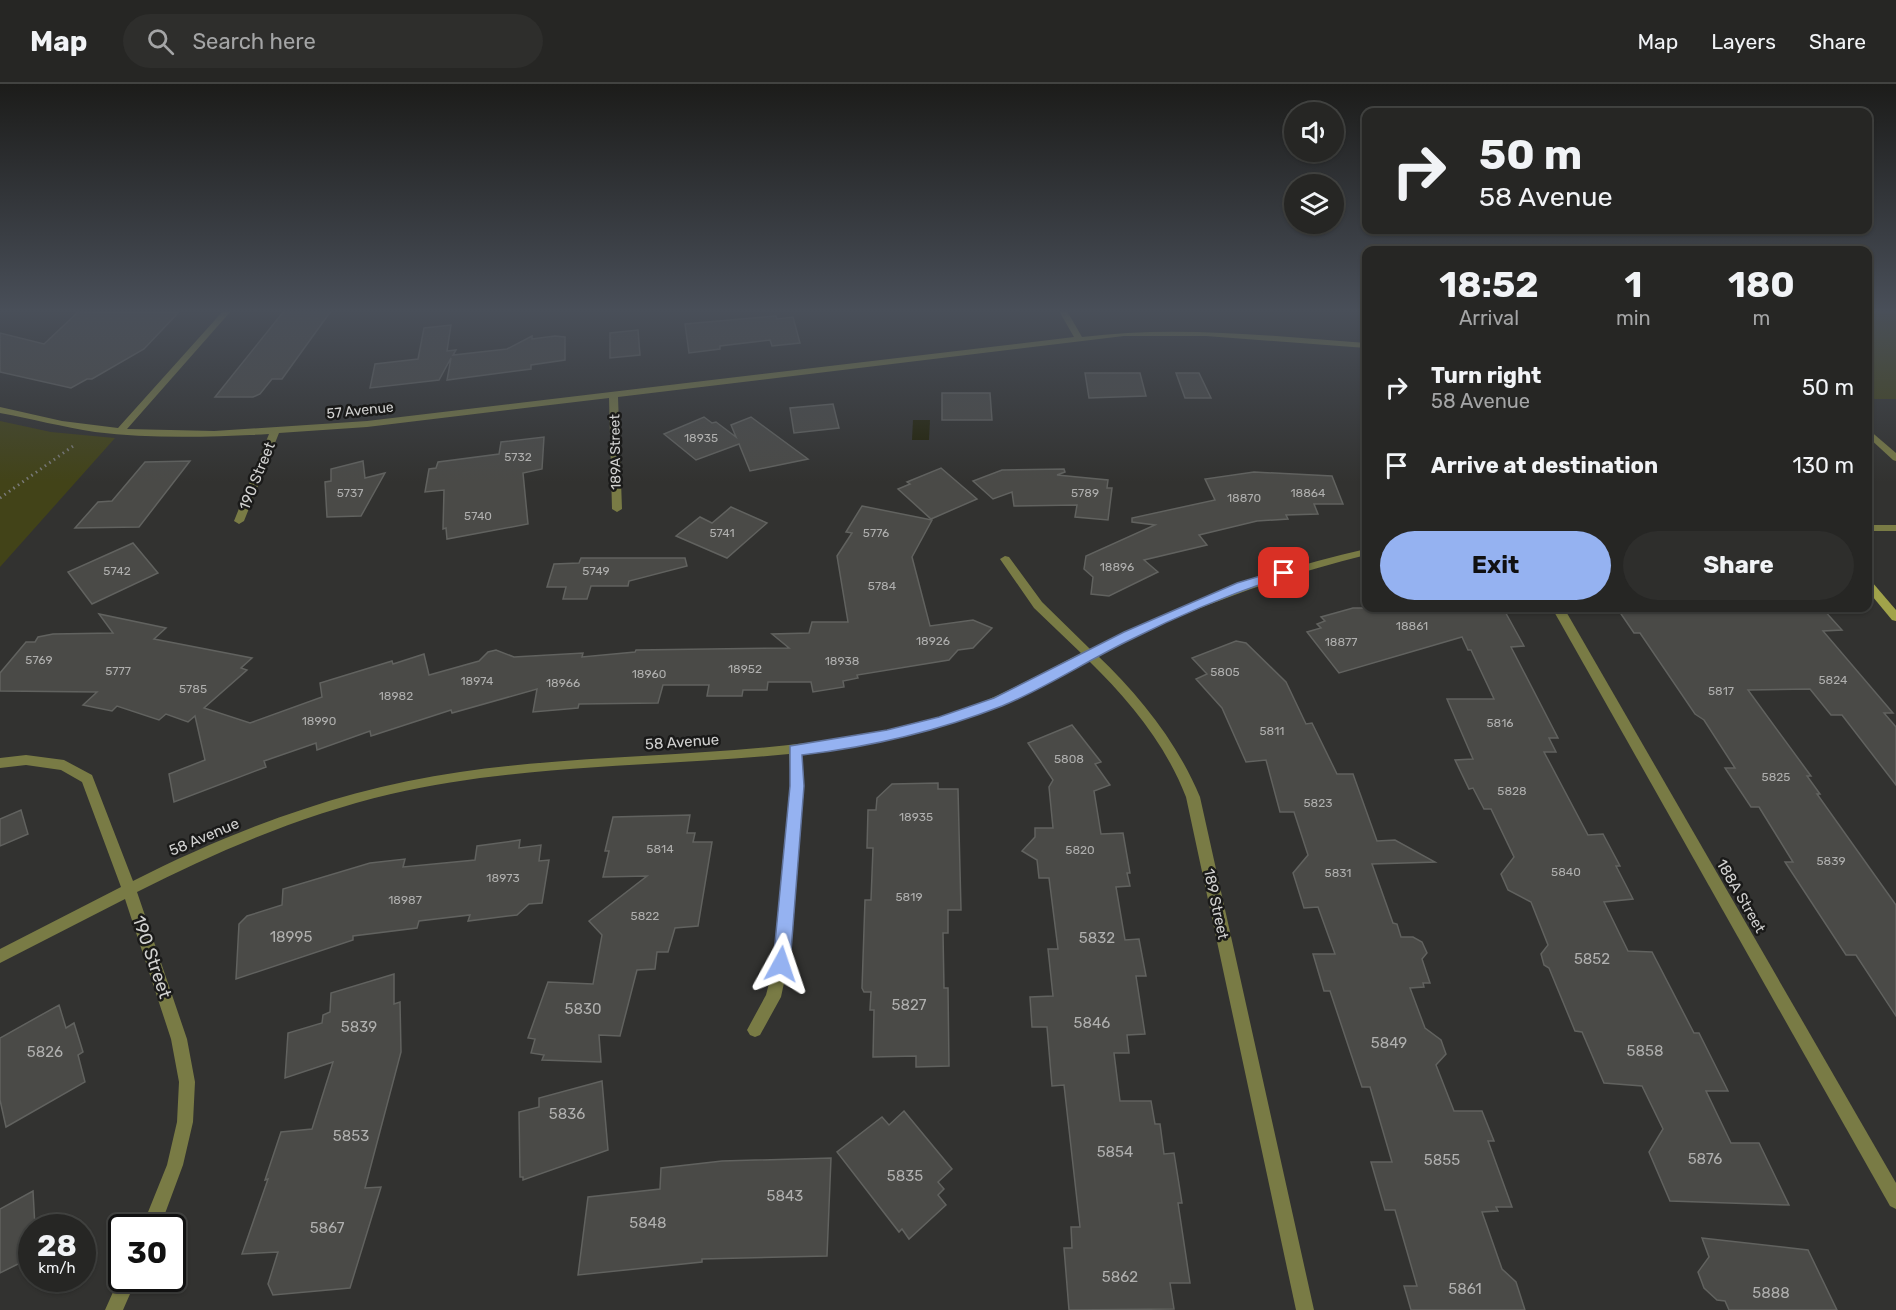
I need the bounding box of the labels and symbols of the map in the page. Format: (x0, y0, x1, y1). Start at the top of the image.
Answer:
street label: 57 Avenue (326, 398, 395, 422)
street label: 189A Street (606, 414, 625, 490)
house number: 18935 (684, 431, 718, 445)
street label: 190 Street (235, 439, 279, 513)
house number: 5732 (504, 450, 532, 464)
house number: 5737 (337, 486, 363, 500)
house number: 5789 (1071, 486, 1099, 500)
house number: 18864 (1290, 486, 1326, 500)
house number: 18870 (1227, 491, 1261, 505)
house number: 5740 (464, 509, 492, 523)
house number: 5741 (709, 526, 735, 540)
house number: 5776 (863, 526, 889, 540)
pin (1258, 547, 1309, 598)
house number: 18896 (1100, 560, 1134, 574)
house number: 5742 (103, 564, 131, 578)
house number: 5749 (582, 564, 610, 578)
house number: 5784 (868, 579, 897, 593)
house number: 18861 (1396, 619, 1428, 633)
house number: 18926 (916, 634, 950, 648)
house number: 18877 (1325, 635, 1357, 649)
house number: 5769 (25, 653, 53, 667)
house number: 18938 (825, 654, 859, 668)
house number: 18952 (728, 662, 762, 676)
house number: 5777 (105, 664, 131, 678)
house number: 5805 (1210, 665, 1240, 679)
house number: 18960 (632, 667, 666, 681)
house number: 5824 (1818, 673, 1848, 687)
house number: 18974 (460, 674, 494, 688)
house number: 18966 (546, 676, 580, 690)
house number: 5785 (179, 682, 207, 696)
house number: 5817 (1708, 684, 1734, 698)
house number: 18982 (379, 689, 413, 703)
house number: 18990 (302, 714, 336, 728)
house number: 5816 (1486, 716, 1514, 730)
house number: 5811 (1259, 724, 1285, 738)
street label: 58 Avenue (644, 730, 720, 754)
house number: 5808 (1054, 752, 1084, 766)
house number: 5825 (1762, 770, 1790, 784)
house number: 5828 (1497, 784, 1527, 798)
house number: 5823 (1303, 796, 1333, 810)
house number: 18935 (899, 810, 933, 824)
street label: 58 Avenue (166, 814, 242, 860)
house number: 5814 (646, 842, 674, 856)
house number: 5820 (1065, 843, 1095, 857)
house number: 5839 (1816, 854, 1846, 868)
street label: 188A Street (1713, 856, 1769, 936)
house number: 5840 (1551, 865, 1581, 879)
house number: 5831 (1325, 866, 1351, 880)
street label: 189 Street (1200, 867, 1232, 941)
house number: 18973 (486, 871, 520, 885)
house number: 5819 (895, 890, 923, 904)
house number: 18987 (388, 893, 422, 907)
house number: 5822 (631, 909, 659, 923)
street label: 190 Street (128, 913, 176, 1001)
house number: 18995 (270, 928, 312, 946)
house number: 5832 (1079, 929, 1115, 947)
position arrow (749, 932, 813, 996)
house number: 5852 (1574, 950, 1610, 968)
house number: 5827 (892, 996, 927, 1014)
house number: 5830 (565, 1000, 602, 1018)
house number: 5846 (1074, 1014, 1110, 1032)
house number: 5839 (341, 1018, 377, 1036)
house number: 5849 (1371, 1034, 1407, 1052)
house number: 5858 (1627, 1042, 1663, 1060)
house number: 5826 (27, 1043, 63, 1061)
house number: 5836 (549, 1105, 585, 1123)
house number: 5853 (333, 1127, 369, 1145)
house number: 5854 (1097, 1143, 1133, 1161)
house number: 5876 (1688, 1150, 1722, 1168)
house number: 5855 (1424, 1151, 1460, 1169)
house number: 5835 (887, 1167, 923, 1185)
house number: 5843 (767, 1187, 803, 1205)
speed limit sign: 30 (108, 1214, 186, 1292)
house number: 5848 (629, 1214, 667, 1232)
house number: 5867 (310, 1219, 345, 1237)
house number: 5862 (1102, 1268, 1138, 1286)
house number: 5861 (1448, 1280, 1482, 1298)
house number: 5888 (1752, 1284, 1790, 1302)

